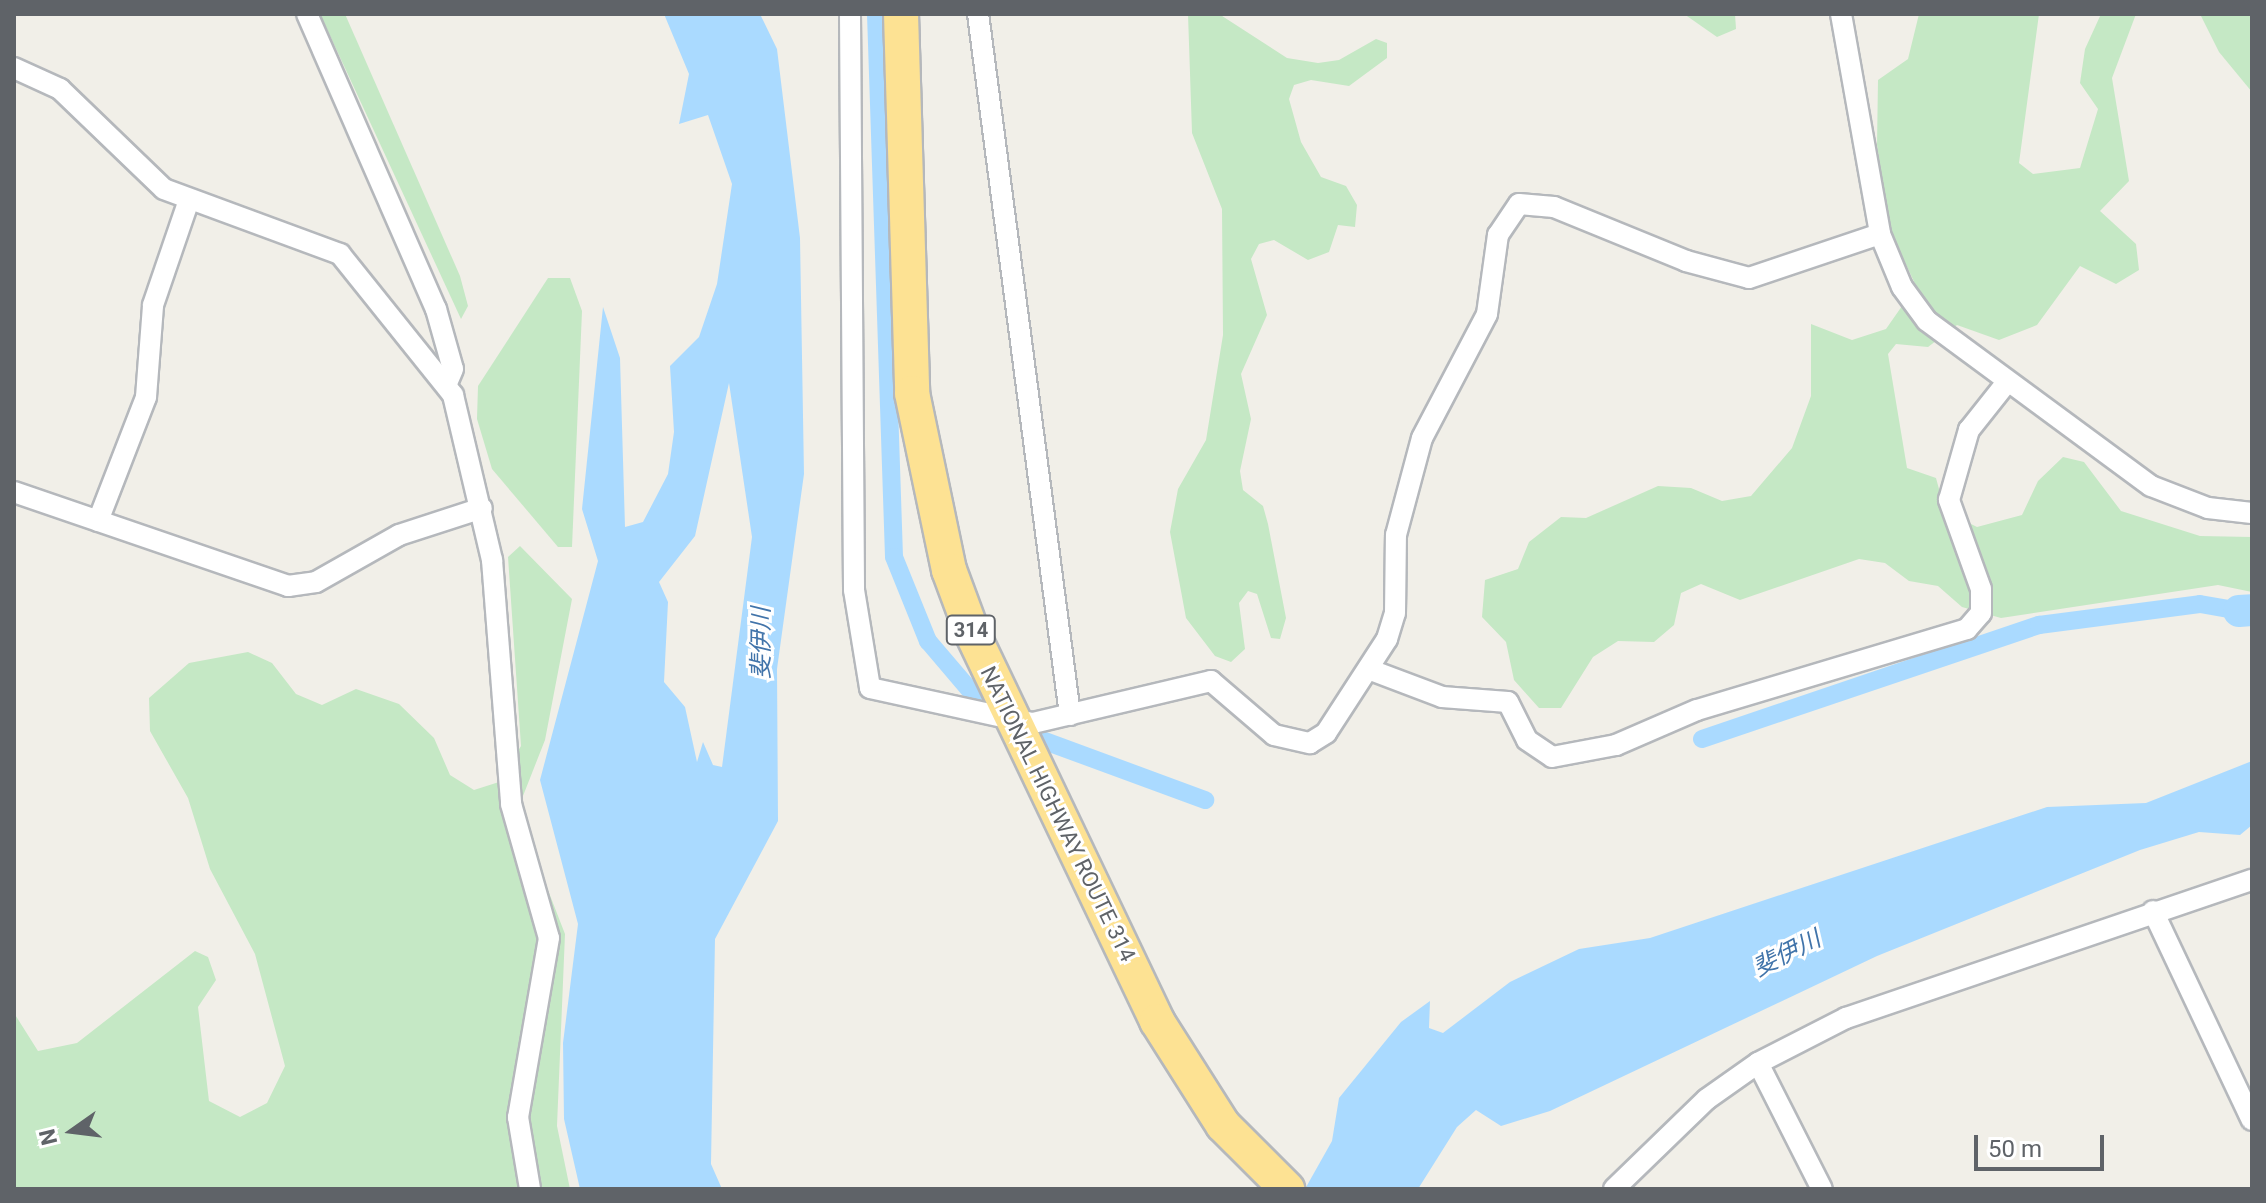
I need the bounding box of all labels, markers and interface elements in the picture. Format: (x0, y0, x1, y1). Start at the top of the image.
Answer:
water label: 斐伊川 (748, 607, 776, 679)
road number: 314 (945, 614, 997, 646)
street label: NATIONAL HIGHWAY ROUTE 314 (975, 662, 1141, 966)
water label: 斐伊川 (1748, 925, 1826, 983)
north arrow (32, 1091, 112, 1171)
scale bar (1978, 1119, 2108, 1169)
text: N (34, 1126, 62, 1147)
text: 50 m (1988, 1135, 2042, 1163)

